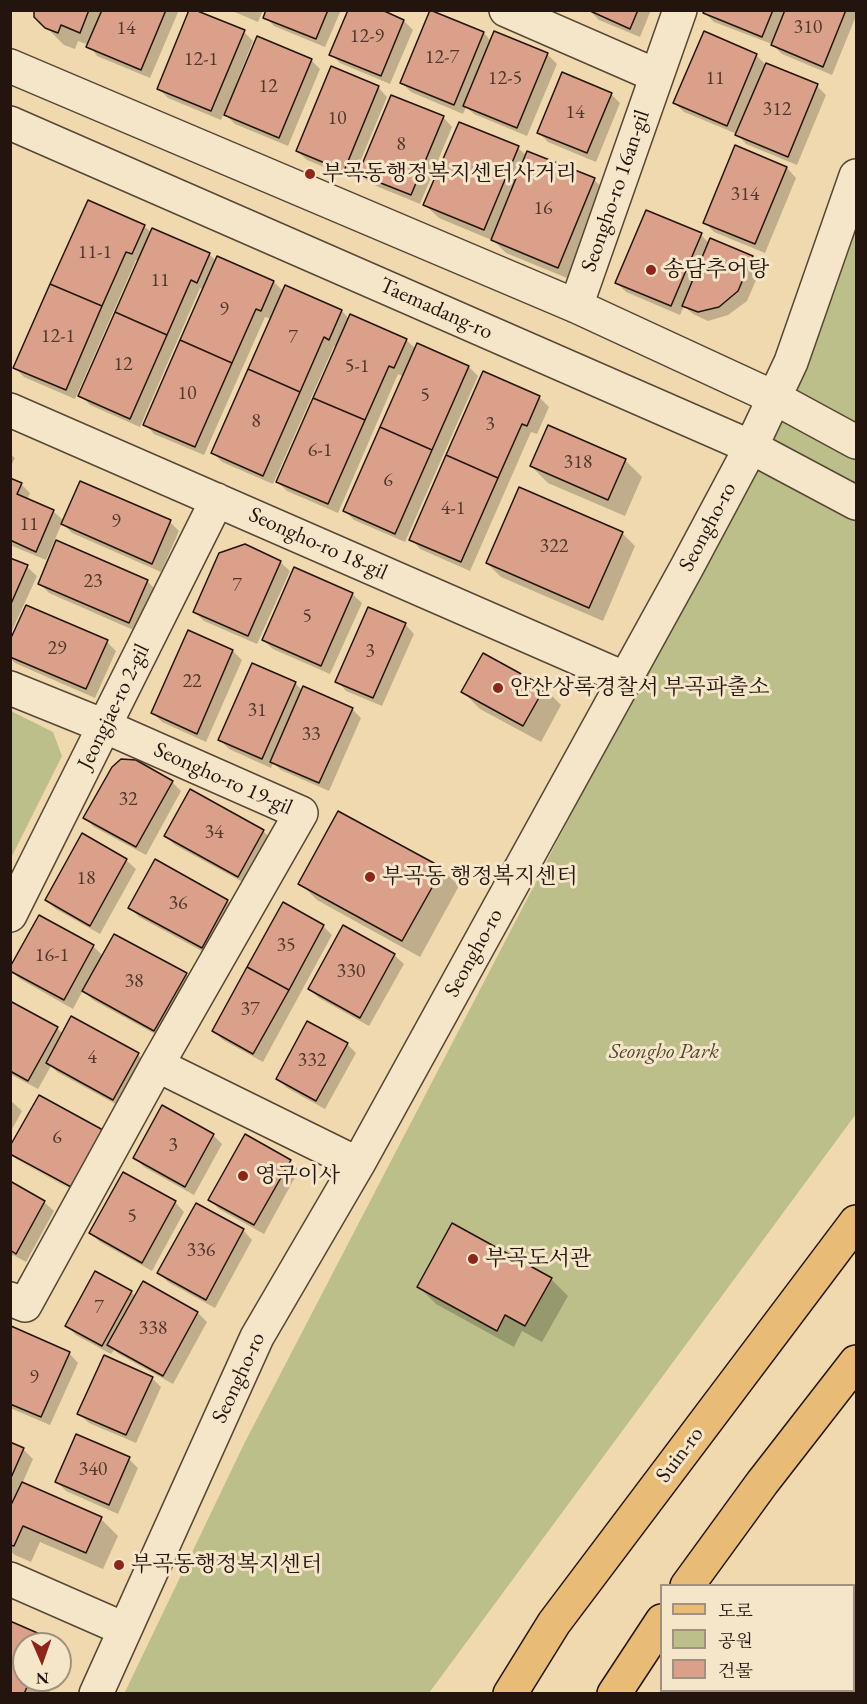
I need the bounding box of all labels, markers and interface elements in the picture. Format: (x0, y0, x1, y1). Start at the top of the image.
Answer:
house number: 310 (794, 16, 822, 40)
house number: 14 (116, 17, 136, 41)
house number: 12-9 (350, 25, 384, 49)
house number: 12-7 (425, 46, 459, 70)
house number: 12-1 (184, 48, 218, 72)
house number: 12-5 (488, 67, 522, 91)
house number: 11 (705, 67, 725, 91)
house number: 12 (258, 75, 278, 99)
house number: 312 (763, 98, 791, 122)
house number: 14 (565, 101, 585, 125)
house number: 10 (327, 107, 347, 131)
street label: Seongho-ro 16an-gil (576, 107, 656, 275)
house number: 8 (396, 133, 406, 157)
place label: 부곡동행정복지센터사거리 (322, 161, 577, 187)
marker: 부곡동행정복지센터사거리 (303, 167, 317, 181)
house number: 314 (731, 183, 759, 207)
house number: 16 (533, 197, 553, 221)
house number: 11-1 (78, 241, 112, 265)
place label: 송담추어탕 (663, 257, 769, 283)
marker: 송담추어탕 (644, 263, 658, 277)
house number: 11 (150, 269, 170, 293)
street label: Taemadang-ro (375, 272, 497, 346)
house number: 9 (219, 298, 229, 322)
house number: 12-1 (41, 325, 75, 349)
house number: 7 (288, 326, 298, 350)
house number: 12 (113, 353, 133, 377)
house number: 5-1 (345, 355, 369, 379)
house number: 10 (177, 382, 197, 406)
house number: 5 (420, 384, 430, 408)
house number: 8 (251, 410, 261, 434)
house number: 3 (485, 413, 495, 437)
house number: 6-1 (308, 439, 332, 463)
house number: 318 (564, 451, 592, 475)
house number: 6 (383, 469, 393, 493)
street label: Seongho-ro (674, 478, 742, 576)
house number: 4-1 (441, 497, 465, 521)
street label: Seongho-ro 18-gil (245, 502, 391, 586)
house number: 9 (111, 510, 121, 534)
house number: 11 (19, 513, 39, 537)
house number: 322 (540, 535, 568, 559)
house number: 23 (83, 570, 103, 594)
house number: 7 (232, 574, 242, 598)
house number: 5 (302, 605, 312, 629)
house number: 29 (47, 637, 67, 661)
street label: Jeongjae-ro 2-gil (72, 640, 156, 774)
house number: 3 (365, 640, 375, 664)
house number: 22 (182, 670, 202, 694)
place label: 안산상록경찰서 부곡파출소 (510, 675, 769, 701)
marker: 안산상록경찰서 부곡파출소 (491, 681, 505, 695)
house number: 31 (247, 699, 267, 723)
house number: 33 (301, 723, 321, 747)
street label: Seongho-ro 19-gil (150, 737, 296, 821)
house number: 32 (118, 788, 138, 812)
house number: 34 (204, 821, 224, 845)
place label: 부곡동 행정복지센터 (382, 864, 578, 890)
house number: 18 (76, 867, 96, 891)
marker: 부곡동 행정복지센터 (363, 870, 377, 884)
house number: 36 (168, 892, 188, 916)
street label: Seongho-ro (439, 904, 509, 1002)
house number: 35 (276, 934, 296, 958)
house number: 16-1 (35, 944, 69, 968)
house number: 330 (337, 960, 365, 984)
house number: 38 (124, 970, 144, 994)
house number: 37 (240, 998, 260, 1022)
park label: Seongho Park (609, 1039, 719, 1065)
house number: 4 (87, 1046, 97, 1070)
house number: 332 (298, 1049, 326, 1073)
house number: 6 (52, 1126, 62, 1150)
house number: 3 (168, 1134, 178, 1158)
place label: 영구이사 (255, 1163, 340, 1189)
marker: 영구이사 (236, 1169, 250, 1183)
house number: 5 (127, 1205, 137, 1229)
house number: 336 (187, 1239, 215, 1263)
place label: 부곡도서관 (485, 1246, 591, 1272)
marker: 부곡도서관 (466, 1252, 480, 1266)
house number: 7 (94, 1296, 104, 1320)
house number: 338 (139, 1317, 167, 1341)
street label: Seongho-ro (207, 1328, 271, 1428)
house number: 9 (29, 1366, 39, 1390)
street label: Suin-ro (650, 1422, 710, 1488)
house number: 340 (79, 1458, 107, 1482)
place label: 부곡동행정복지센터 (131, 1552, 322, 1578)
marker: 부곡동행정복지센터 (112, 1558, 126, 1572)
legend (660, 1584, 855, 1692)
text: 도로 (718, 1599, 753, 1622)
text: 공원 (718, 1629, 753, 1652)
north arrow (12, 1632, 72, 1692)
text: 건물 (718, 1659, 753, 1682)
text: N (36, 1668, 49, 1689)

